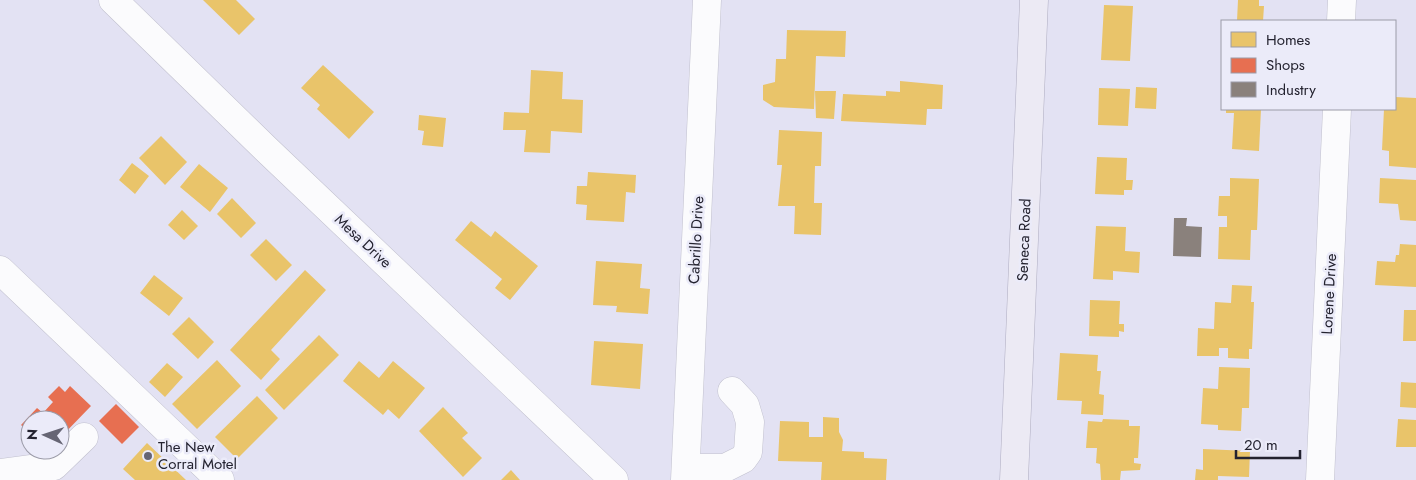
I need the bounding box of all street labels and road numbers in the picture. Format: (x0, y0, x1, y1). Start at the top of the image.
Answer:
street label: Cabrillo Drive (683, 195, 709, 285)
street label: Seneca Road (1012, 198, 1036, 282)
street label: Mesa Drive (330, 209, 397, 273)
street label: Lorene Drive (1316, 253, 1342, 335)

